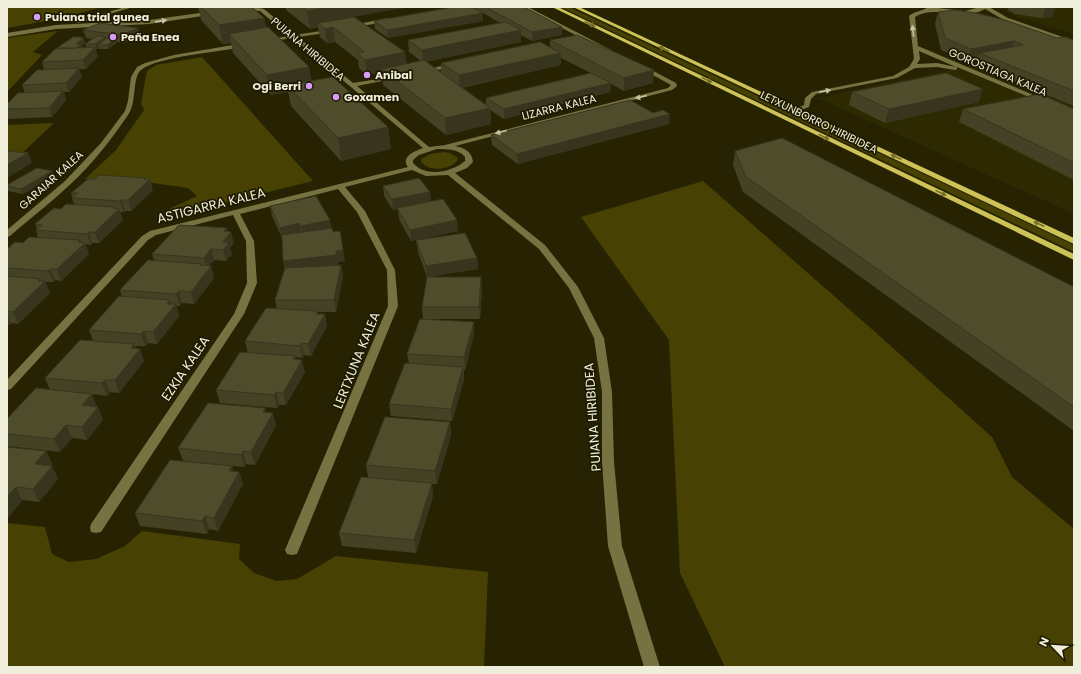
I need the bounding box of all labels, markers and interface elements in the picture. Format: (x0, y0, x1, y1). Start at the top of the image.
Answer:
place label: Puiana trial gunea (45, 9, 149, 25)
marker: Puiana trial gunea (32, 12, 42, 22)
street label: PUIANA HIRIBIDEA (268, 13, 349, 85)
one-way arrow (155, 18, 167, 24)
one-way arrow (584, 21, 595, 27)
one-way arrow (910, 25, 916, 37)
place label: Peña Enea (121, 29, 179, 45)
marker: Peña Enea (108, 32, 118, 42)
street label: GOROSTIAGA KALEA (946, 44, 1050, 100)
one-way arrow (658, 45, 670, 52)
place label: Anibal (375, 67, 412, 83)
marker: Anibal (362, 70, 372, 80)
one-way arrow (701, 77, 712, 83)
place label: Ogi Berri (253, 78, 301, 94)
marker: Ogi Berri (304, 81, 314, 91)
street label: LETXUNBORRO HIRIBIDEA (758, 87, 881, 158)
one-way arrow (818, 88, 831, 94)
place label: Goxamen (344, 89, 399, 105)
street label: LIZARRA KALEA (520, 90, 599, 124)
marker: Goxamen (331, 92, 341, 102)
one-way arrow (634, 94, 647, 100)
one-way arrow (495, 129, 507, 135)
one-way arrow (818, 134, 829, 140)
street label: GARAIAR KALEA (15, 146, 87, 213)
one-way arrow (890, 154, 901, 160)
street label: ASTIGARRA KALEA (155, 183, 268, 228)
one-way arrow (935, 190, 947, 196)
one-way arrow (1033, 221, 1044, 227)
street label: LERTXUNA KALEA (328, 309, 385, 412)
street label: EZKIA KALEA (157, 332, 214, 404)
street label: PUIANA HIRIBIDEA (579, 362, 606, 472)
north arrow (1033, 626, 1073, 666)
text: N (1035, 635, 1053, 649)

